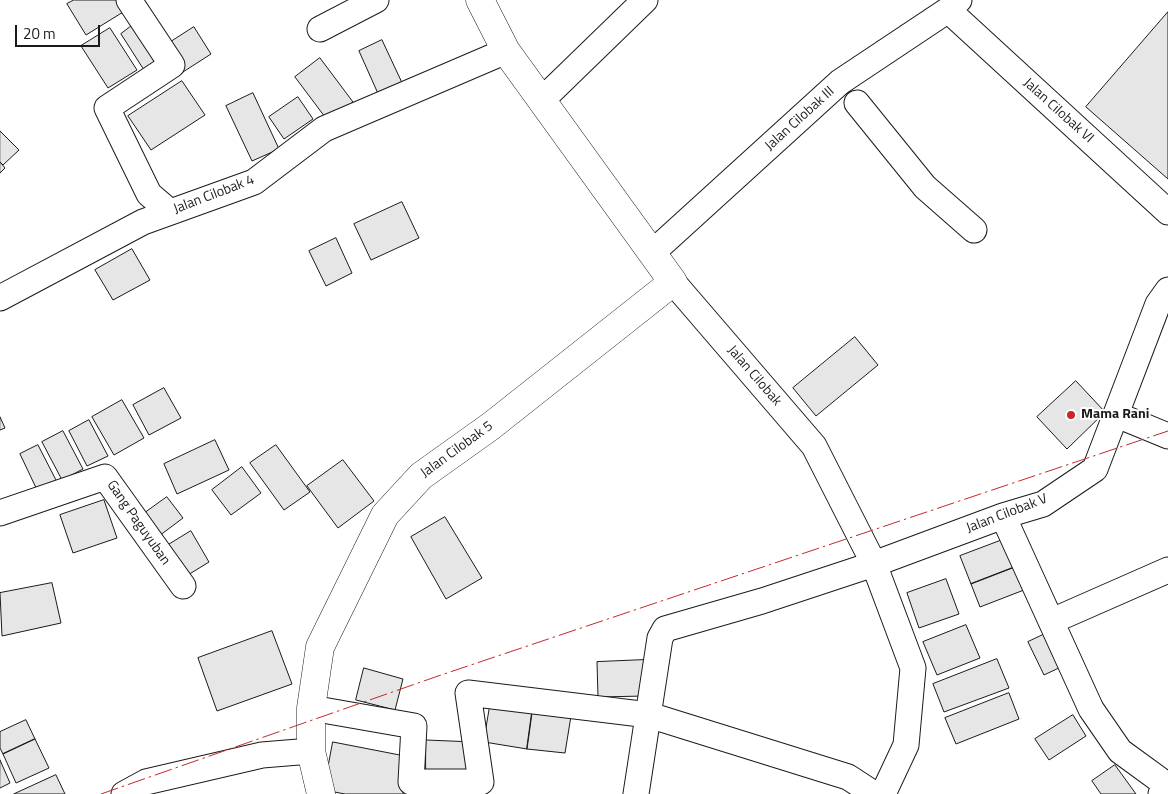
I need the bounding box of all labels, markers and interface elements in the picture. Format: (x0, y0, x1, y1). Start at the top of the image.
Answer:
scale bar (18, 15, 102, 47)
text: 20 m (23, 22, 56, 45)
street label: Jalan Cilobak VI (1019, 75, 1097, 147)
street label: Jalan Cilobak III (762, 83, 838, 155)
street label: Jalan Cilobak 4 (171, 172, 257, 218)
street label: Jalan Cilobak (723, 342, 785, 410)
place label: Mama Rani (1081, 407, 1149, 423)
marker: Mama Rani (1065, 409, 1077, 421)
street label: Jalan Cilobak 5 (418, 418, 496, 482)
street label: Gang Paguyuban (103, 477, 173, 569)
street label: Jalan Cilobak V (964, 491, 1050, 537)

